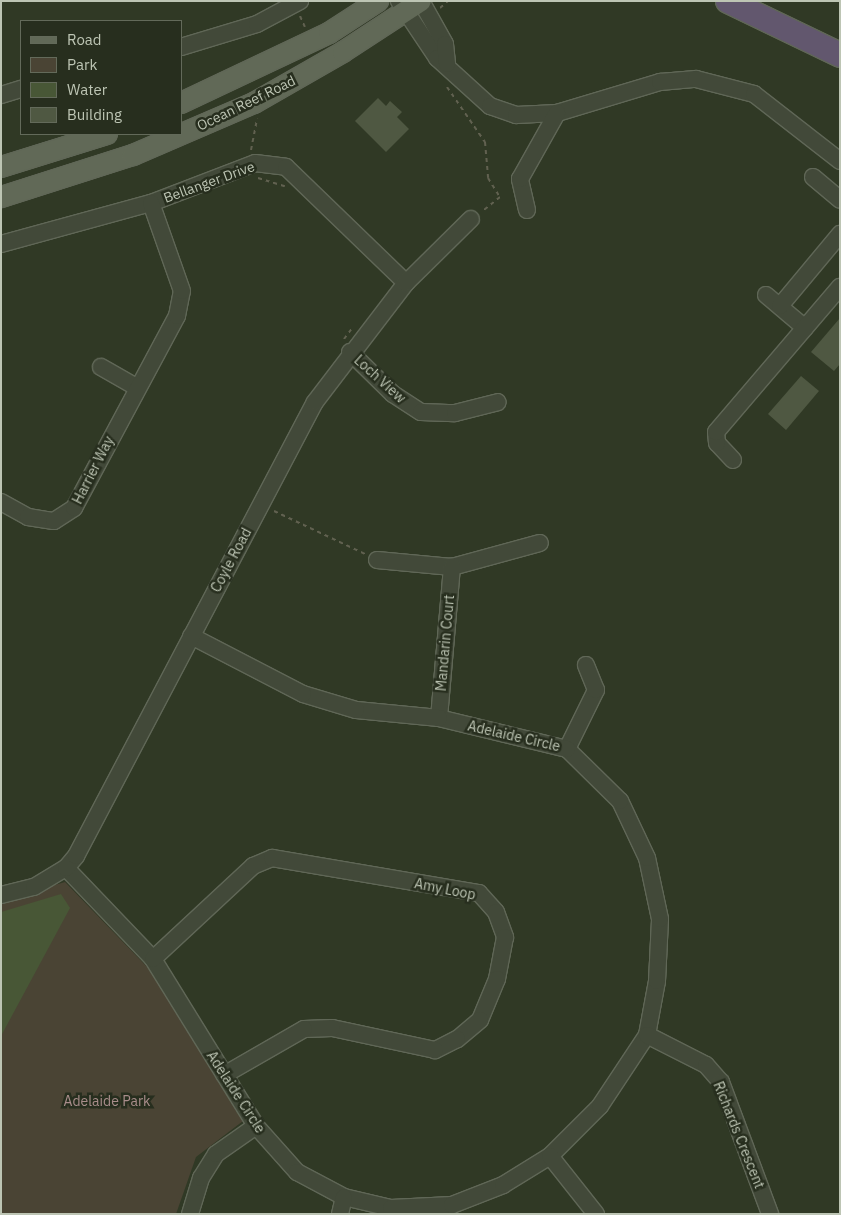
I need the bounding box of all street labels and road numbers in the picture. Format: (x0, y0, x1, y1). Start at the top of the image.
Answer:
street label: Ocean Reef Road (194, 72, 298, 134)
street label: Bellanger Drive (161, 158, 257, 206)
street label: Loch View (351, 352, 409, 406)
street label: Harrier Way (69, 433, 117, 507)
street label: Coyle Road (207, 525, 255, 595)
street label: Mandarin Court (432, 594, 458, 692)
street label: Adelaide Circle (466, 717, 562, 755)
street label: Amy Loop (413, 875, 477, 903)
street label: Adelaide Circle (203, 1048, 269, 1136)
street label: Richards Crescent (710, 1079, 768, 1191)

